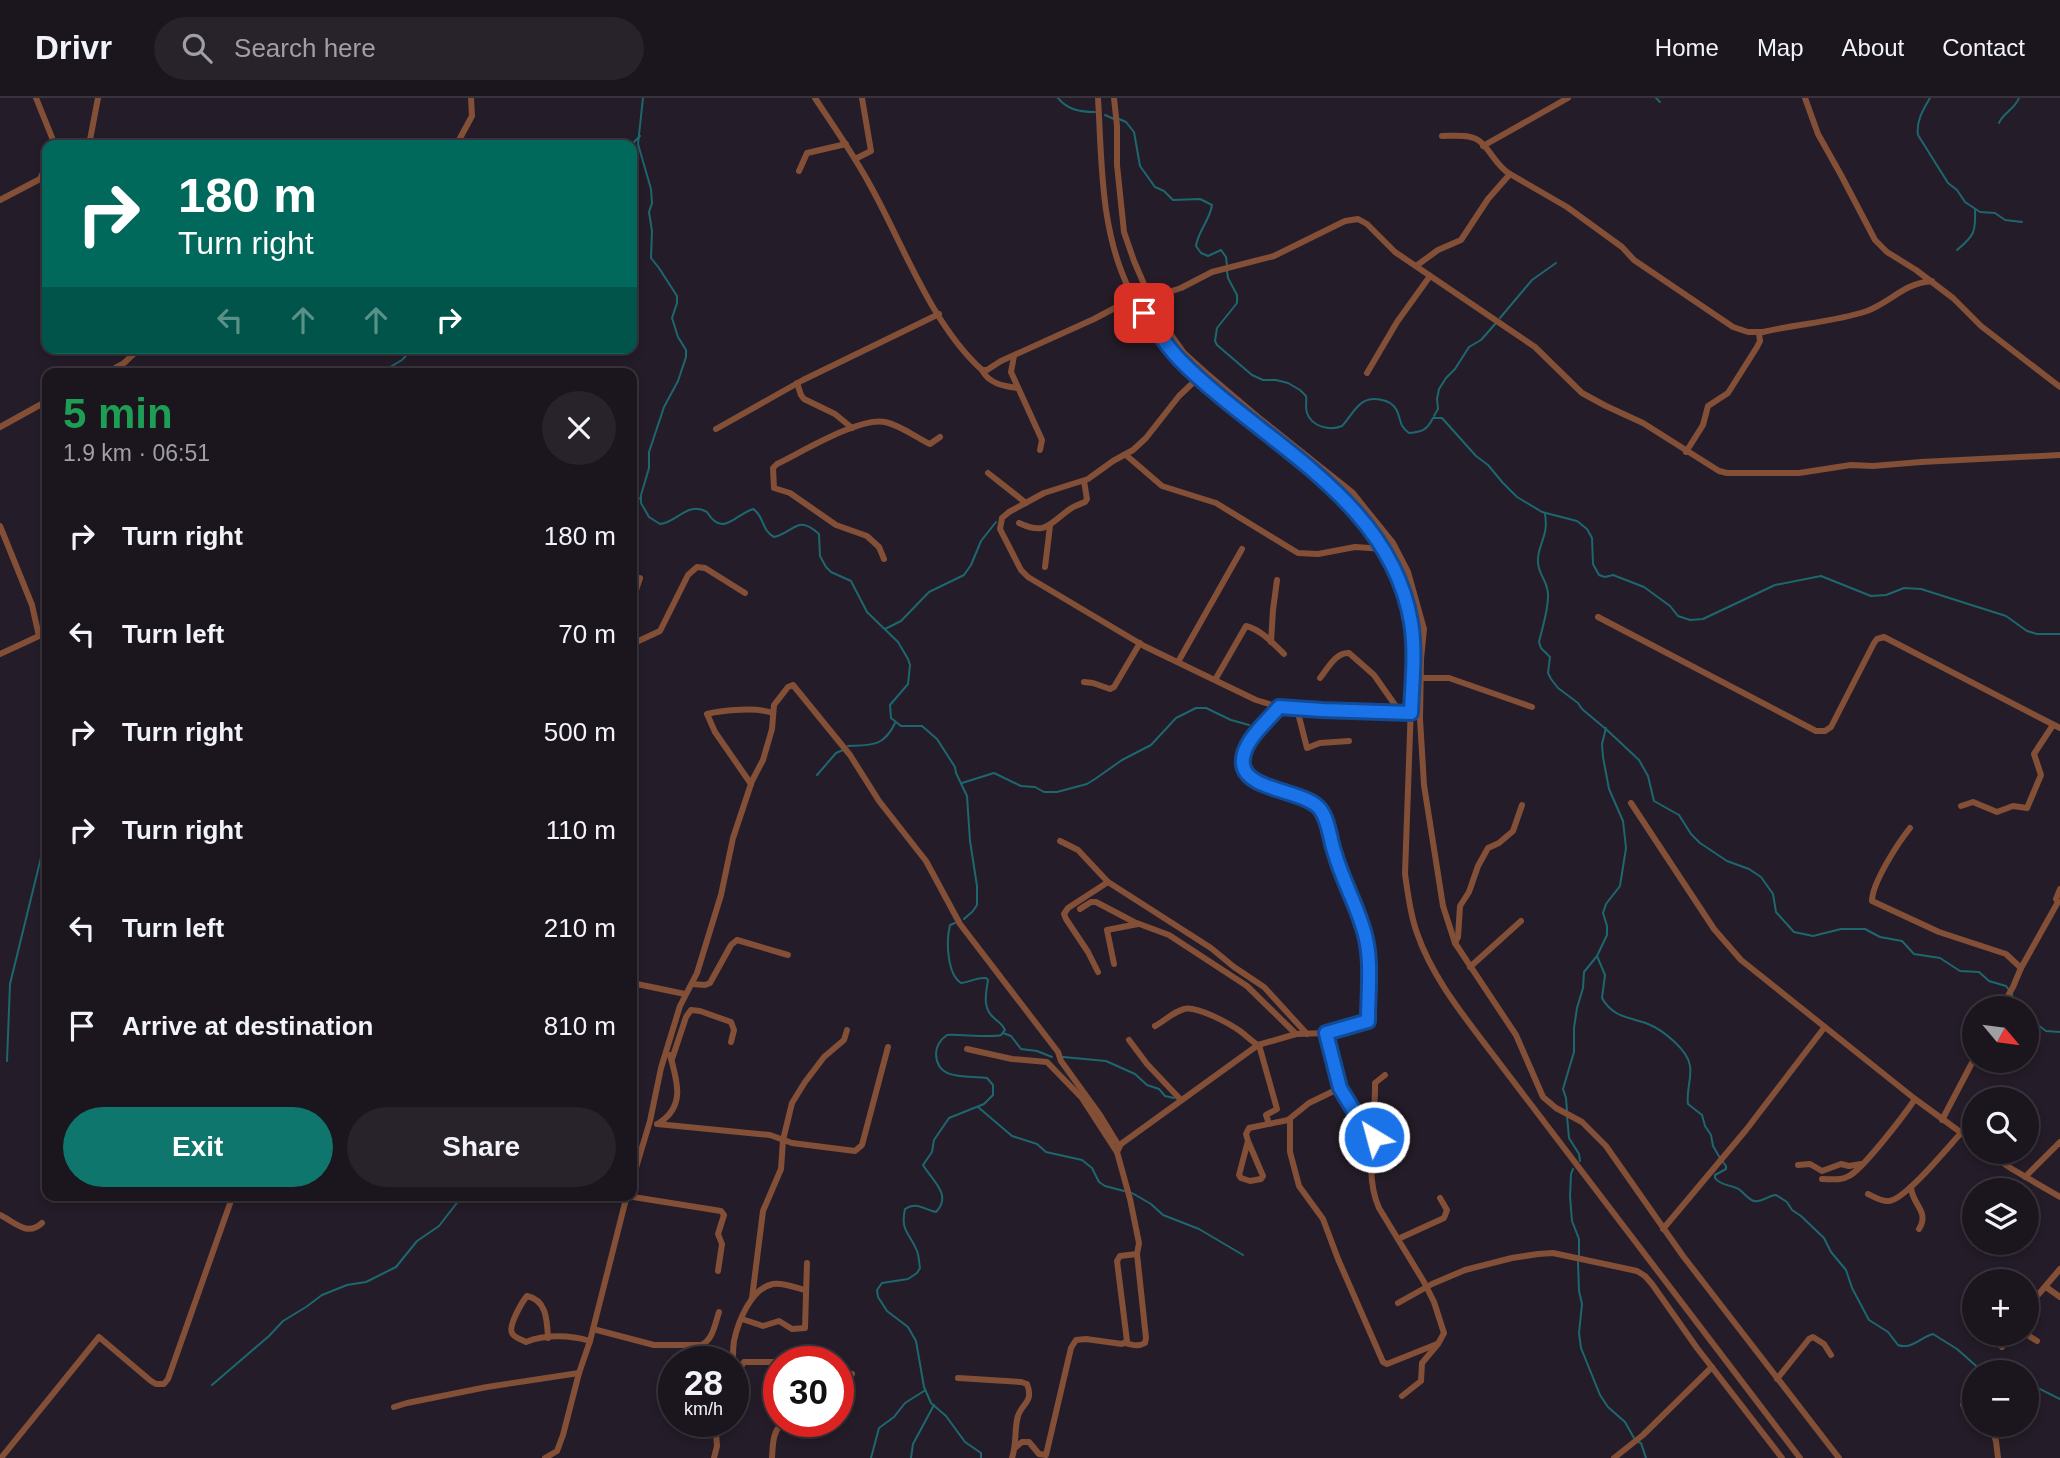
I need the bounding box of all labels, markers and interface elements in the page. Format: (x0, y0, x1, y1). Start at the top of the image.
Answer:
search box (154, 17, 644, 80)
text: Drivr (35, 29, 112, 66)
icon: search (178, 29, 216, 67)
text: Search here (234, 33, 376, 63)
text: Home (1655, 34, 1719, 61)
text: Map (1757, 34, 1804, 61)
text: About (1842, 34, 1904, 61)
text: Contact (1942, 34, 2025, 61)
icon: right (63, 168, 154, 259)
text: 180 m (178, 168, 317, 222)
text: Turn right (178, 225, 314, 261)
pin (1114, 283, 1174, 343)
icon: arrive (1125, 294, 1163, 332)
icon: left (211, 301, 249, 339)
icon: ahead (284, 301, 322, 339)
icon: ahead (357, 301, 395, 339)
icon: right (430, 301, 468, 339)
text: 5 min (63, 390, 173, 437)
button: close (542, 391, 616, 465)
text: 1.9 km · 06:51 (63, 440, 210, 466)
icon: right (63, 517, 101, 555)
text: Turn right (122, 521, 243, 551)
text: 180 m (544, 521, 616, 551)
icon: left (63, 615, 101, 653)
text: Turn left (122, 619, 224, 649)
text: 70 m (558, 619, 616, 649)
icon: right (63, 713, 101, 751)
text: Turn right (122, 717, 243, 747)
text: 500 m (544, 717, 616, 747)
icon: right (63, 811, 101, 849)
text: Turn right (122, 815, 243, 845)
text: 110 m (546, 815, 616, 845)
icon: left (63, 909, 101, 947)
text: Turn left (122, 913, 224, 943)
text: 210 m (544, 913, 616, 943)
north arrow (1962, 996, 2039, 1073)
map controls (1962, 996, 2039, 1437)
icon: arrive (63, 1007, 101, 1045)
text: Arrive at destination (122, 1011, 373, 1041)
text: 810 m (544, 1011, 616, 1041)
button: search (1962, 1087, 2039, 1164)
position arrow (1337, 1100, 1411, 1174)
button: Exit (63, 1107, 333, 1187)
button: Share (347, 1107, 616, 1187)
button: layers (1962, 1178, 2039, 1255)
button: + (1962, 1269, 2039, 1346)
speed limit sign: 30 (763, 1346, 854, 1437)
button: − (1962, 1360, 2039, 1437)
text: 28 (684, 1363, 723, 1402)
text: km/h (684, 1399, 723, 1419)

